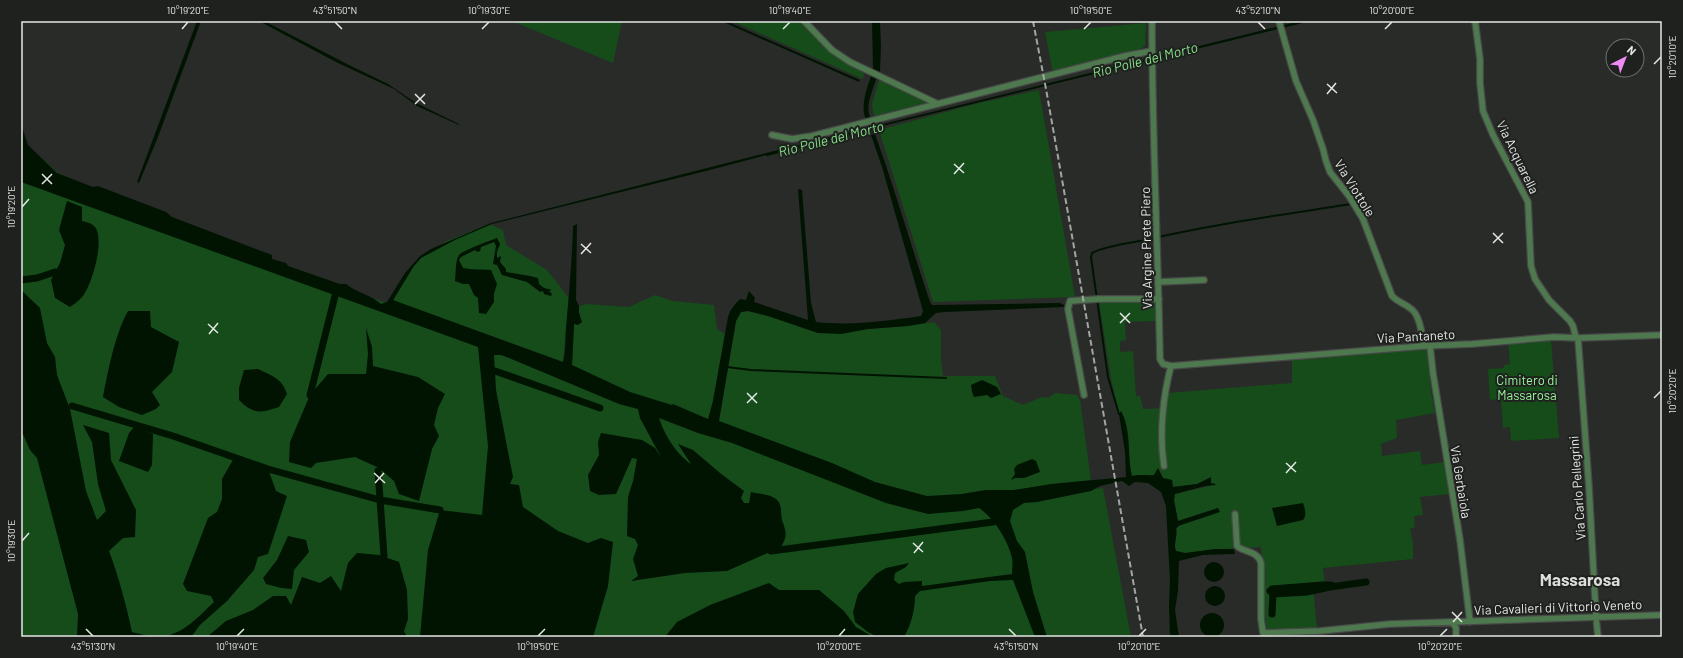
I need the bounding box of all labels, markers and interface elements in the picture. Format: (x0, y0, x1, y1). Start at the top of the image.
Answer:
text: 10°19'20"E (167, 4, 209, 16)
text: 43°51'50"N (313, 4, 357, 16)
text: 10°19'30"E (468, 4, 510, 16)
text: 10°19'40"E (769, 4, 811, 16)
text: 10°19'50"E (1070, 4, 1112, 16)
text: 43°52'10"N (1236, 4, 1280, 16)
text: 10°20'00"E (1369, 4, 1415, 16)
text: 10°20'10"E (1666, 35, 1678, 79)
water label: Rio Polle del Morto (1090, 38, 1199, 81)
north arrow (1605, 38, 1645, 78)
text: N (1625, 43, 1639, 57)
water label: Rio Polle del Morto (776, 117, 885, 160)
street label: Via Acquarella (1493, 118, 1543, 196)
street label: Via Viottole (1331, 156, 1379, 220)
text: 10°19'20"E (5, 186, 17, 228)
street label: Via Argine Prete Piero (1137, 187, 1155, 309)
street label: Via Pantaneto (1376, 326, 1456, 346)
text: 10°20'20"E (1666, 369, 1678, 413)
park label: Cimitero di Massarosa (1496, 372, 1558, 403)
street label: Via Carlo Pellegrini (1565, 435, 1589, 541)
street label: Via Gerbaiola (1447, 444, 1475, 520)
text: 10°19'30"E (5, 520, 17, 562)
district label: Massarosa (1540, 569, 1620, 589)
street label: Via Cavalieri di Vittorio Veneto (1473, 596, 1643, 618)
text: 43°51'30"N (71, 640, 115, 652)
text: 10°19'40"E (216, 640, 258, 652)
text: 10°19'50"E (517, 640, 559, 652)
text: 10°20'00"E (816, 640, 862, 652)
text: 43°51'50"N (994, 640, 1038, 652)
text: 10°20'10"E (1117, 640, 1161, 652)
text: 10°20'20"E (1418, 640, 1462, 652)

